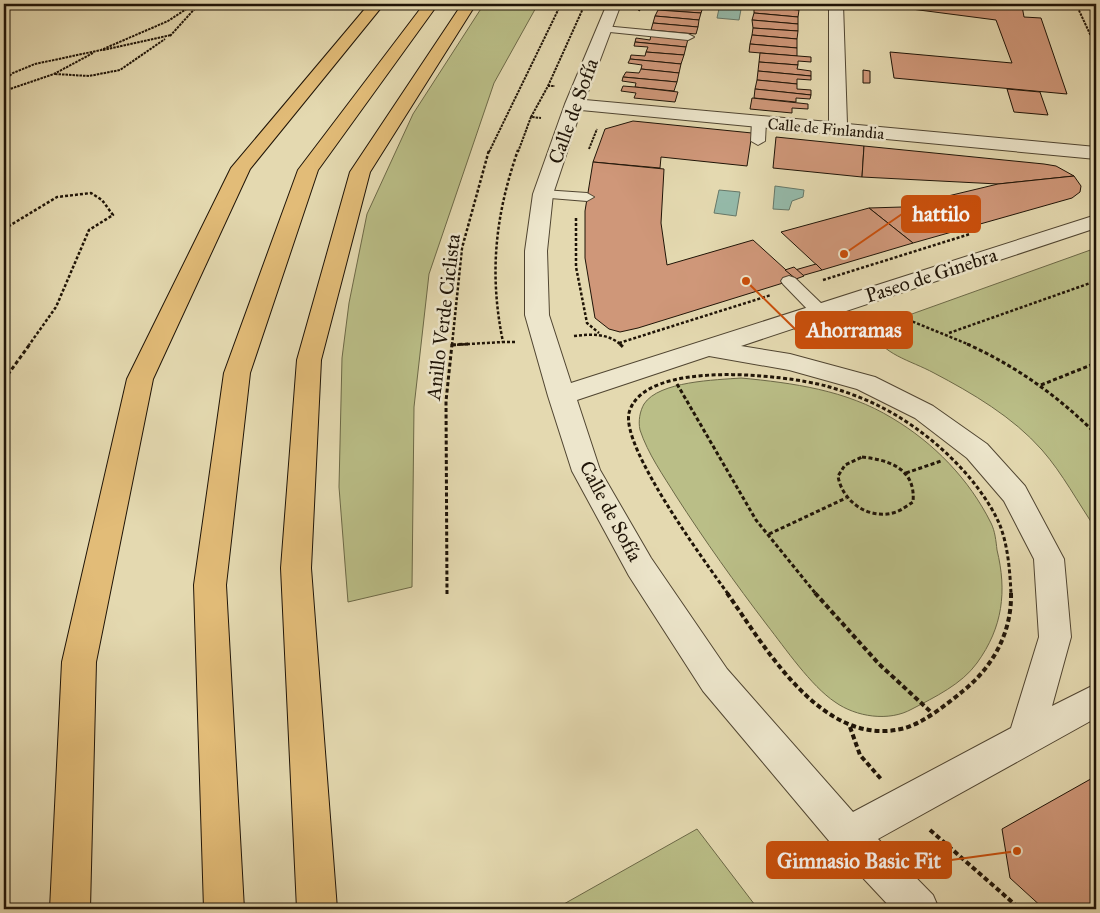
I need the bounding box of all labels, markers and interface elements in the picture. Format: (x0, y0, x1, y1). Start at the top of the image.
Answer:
street label: Calle de Sofía (543, 54, 603, 167)
street label: Calle de Finlandia (767, 114, 885, 143)
callout: hattilo (902, 196, 980, 232)
text: hattilo (911, 201, 970, 227)
street label: Anillo Verde Ciclista (421, 232, 465, 402)
street label: Paseo de Ginebra (862, 242, 1000, 308)
callout: Ahorramas (796, 312, 912, 348)
text: Ahorramas (804, 317, 902, 343)
street label: Calle de Sofía (574, 457, 648, 566)
callout: Gimnasio Basic Fit (767, 842, 951, 878)
text: Gimnasio Basic Fit (777, 848, 942, 874)

